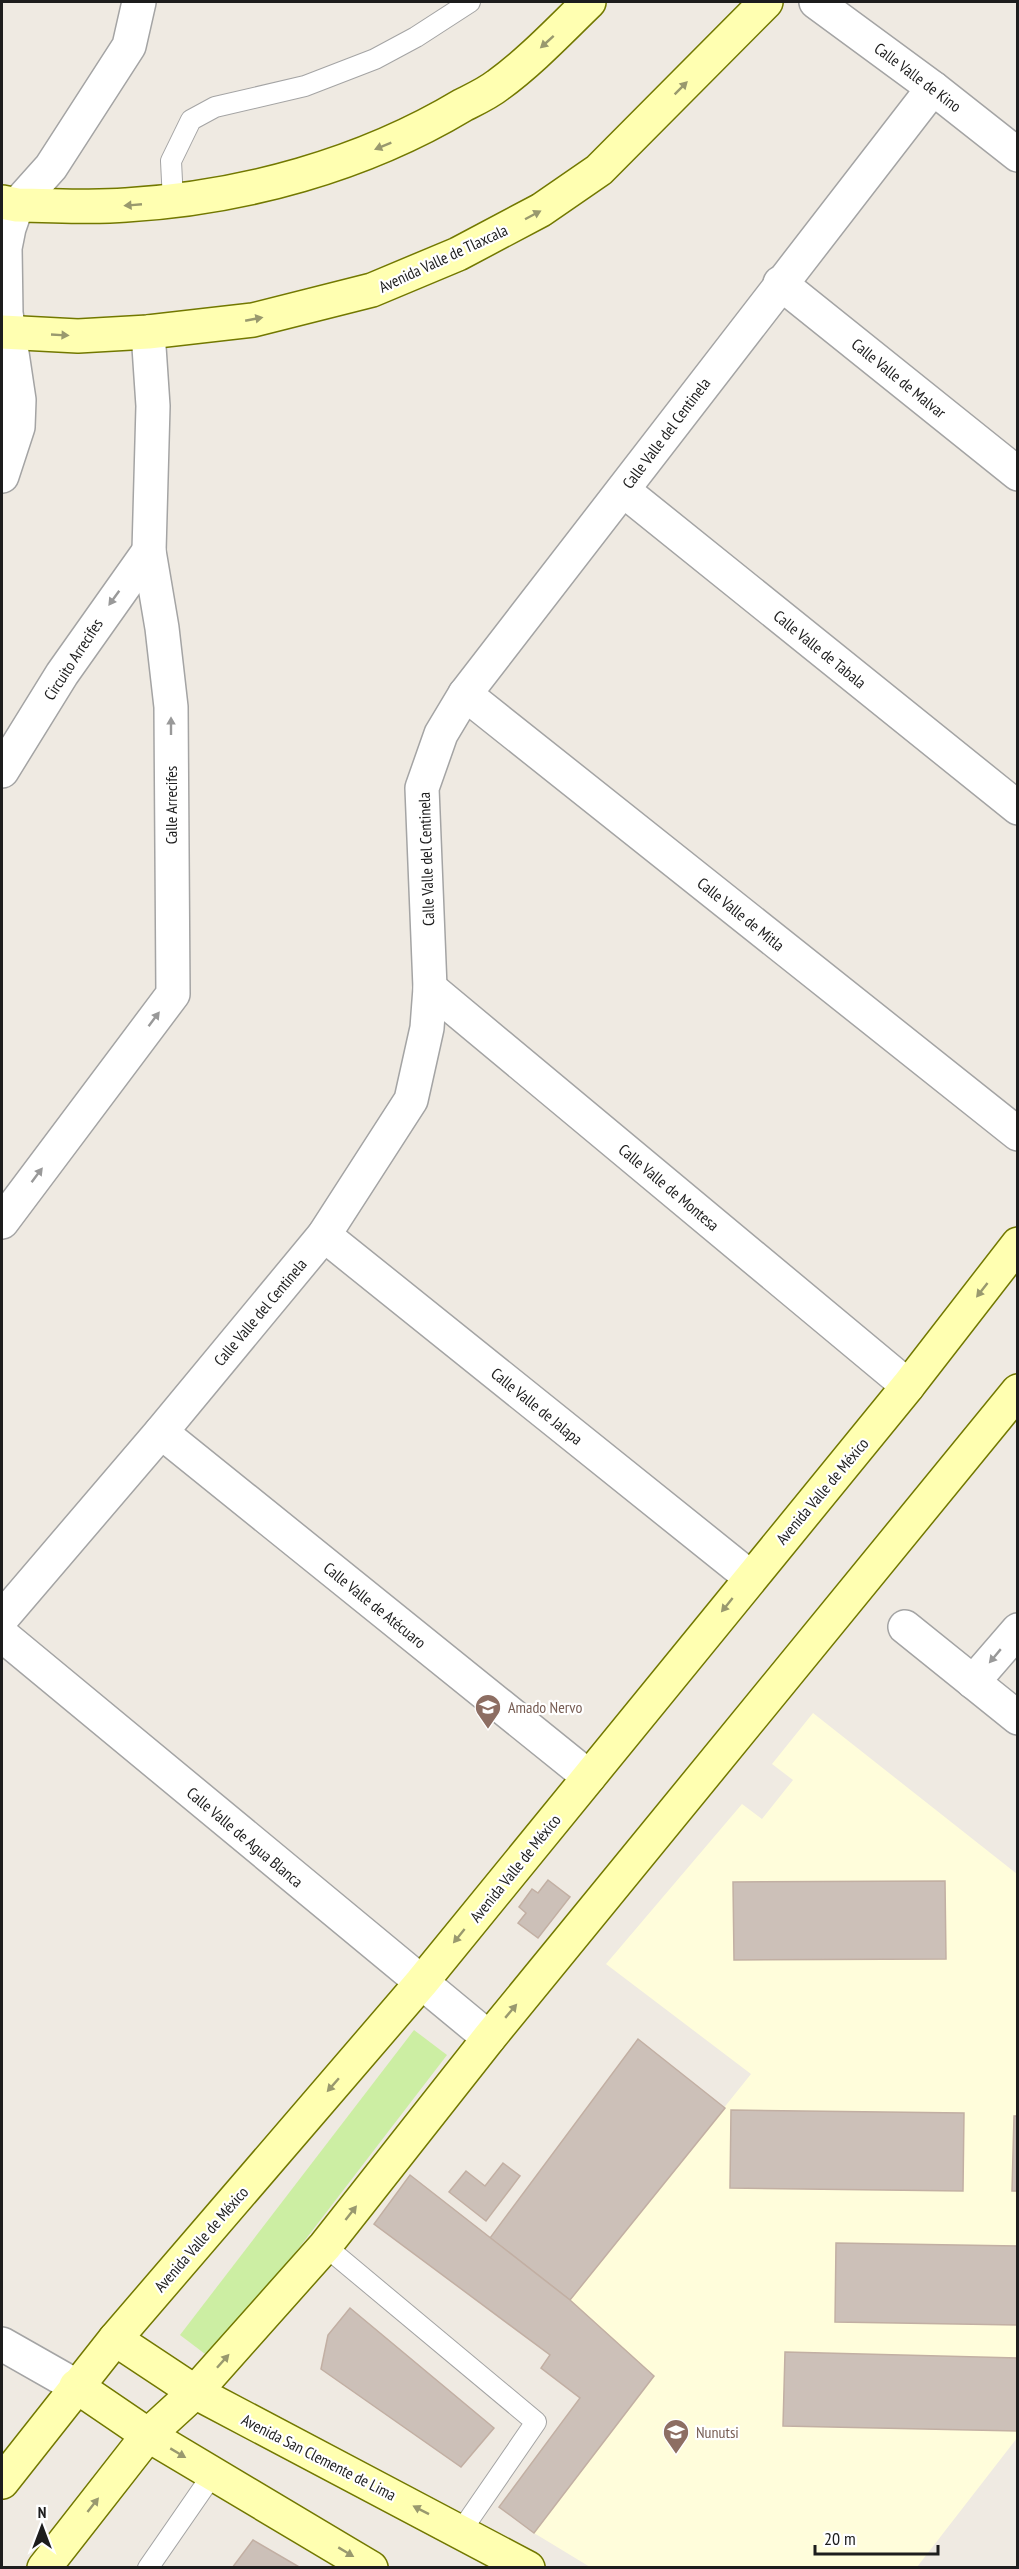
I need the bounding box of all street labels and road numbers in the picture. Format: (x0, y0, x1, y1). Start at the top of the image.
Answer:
street label: Calle Valle de Kino (871, 38, 965, 116)
street label: Avenida Valle de Tlaxcala (375, 219, 511, 297)
street label: Calle Valle de Malvar (848, 334, 951, 422)
street label: Calle Valle del Centinela (618, 373, 714, 493)
street label: Calle Valle de Tabala (770, 606, 870, 692)
street label: Circuito Arrecifes (39, 614, 107, 704)
street label: Calle Arrecifes (161, 766, 181, 844)
street label: Calle Valle del Centinela (414, 792, 438, 926)
street label: Calle Valle de Mitla (693, 873, 789, 955)
street label: Calle Valle de Montesa (615, 1139, 723, 1235)
street label: Calle Valle del Centinela (209, 1254, 311, 1370)
street label: Calle Valle de Jalapa (487, 1363, 587, 1449)
street label: Avenida Valle de México (772, 1433, 873, 1548)
street label: Calle Valle de Atécuaro (320, 1558, 430, 1653)
street label: Calle Valle de Agua Blanca (183, 1783, 307, 1891)
street label: Avenida Valle de México (465, 1810, 565, 1926)
street label: Avenida Valle de México (150, 2182, 252, 2296)
street label: Avenida San Clemente de Lima (238, 2409, 400, 2505)

